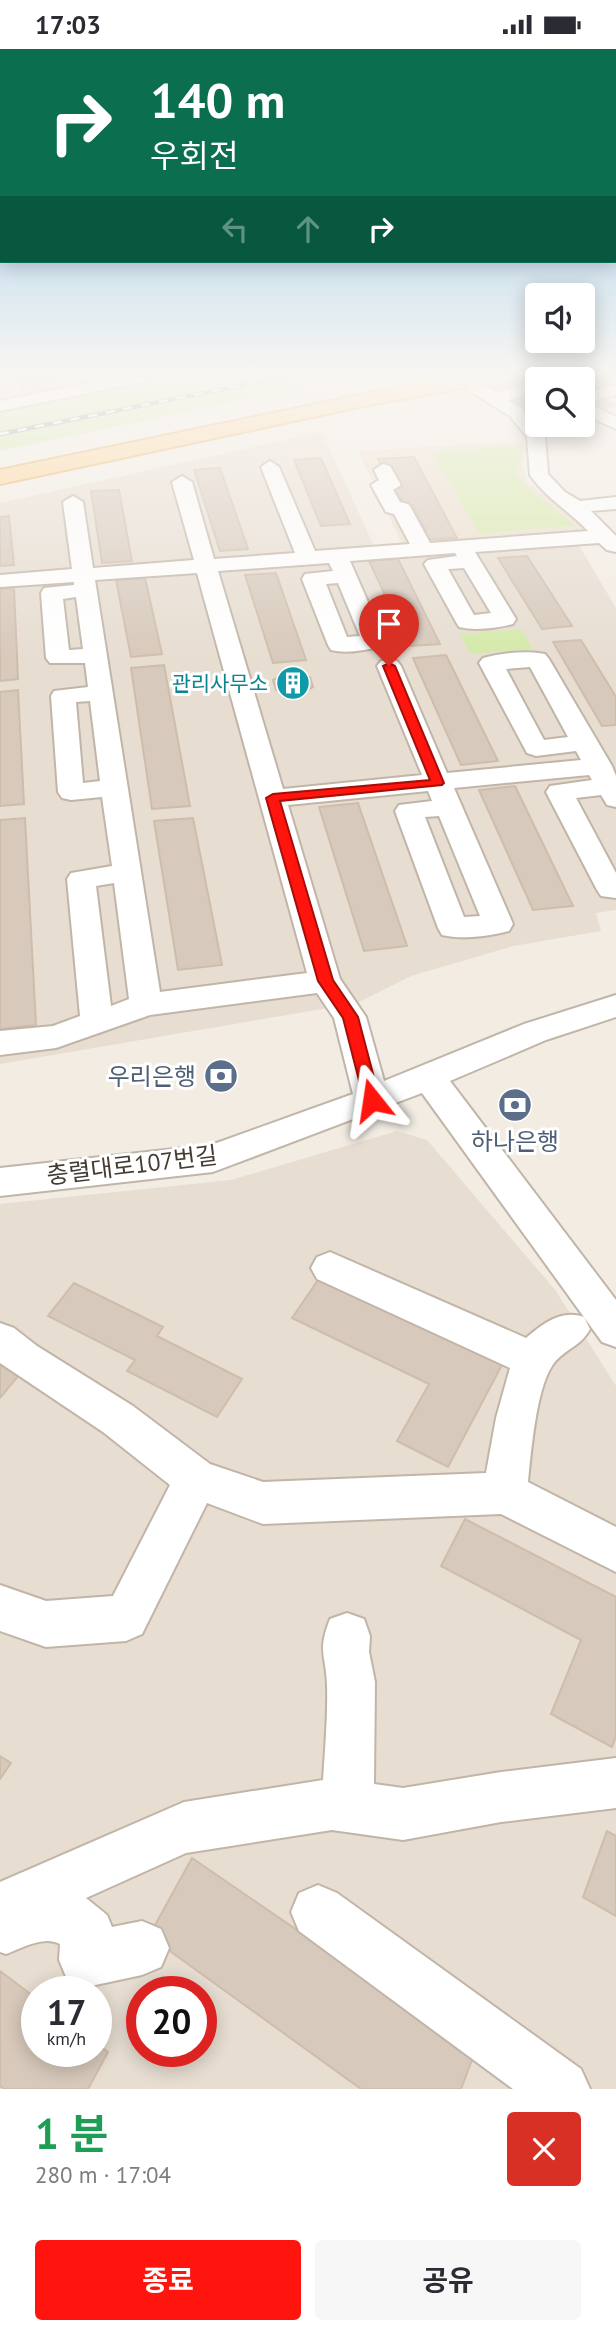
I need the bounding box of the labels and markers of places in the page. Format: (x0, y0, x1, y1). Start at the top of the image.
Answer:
pin (359, 594, 419, 666)
building icon: 관리사무소 (274, 664, 312, 702)
place label: 관리사무소 (171, 670, 268, 697)
bank icon: 우리은행 (202, 1057, 240, 1095)
place label: 우리은행 (108, 1061, 196, 1092)
bank icon: 하나은행 (496, 1086, 534, 1124)
place label: 하나은행 (471, 1126, 559, 1157)

